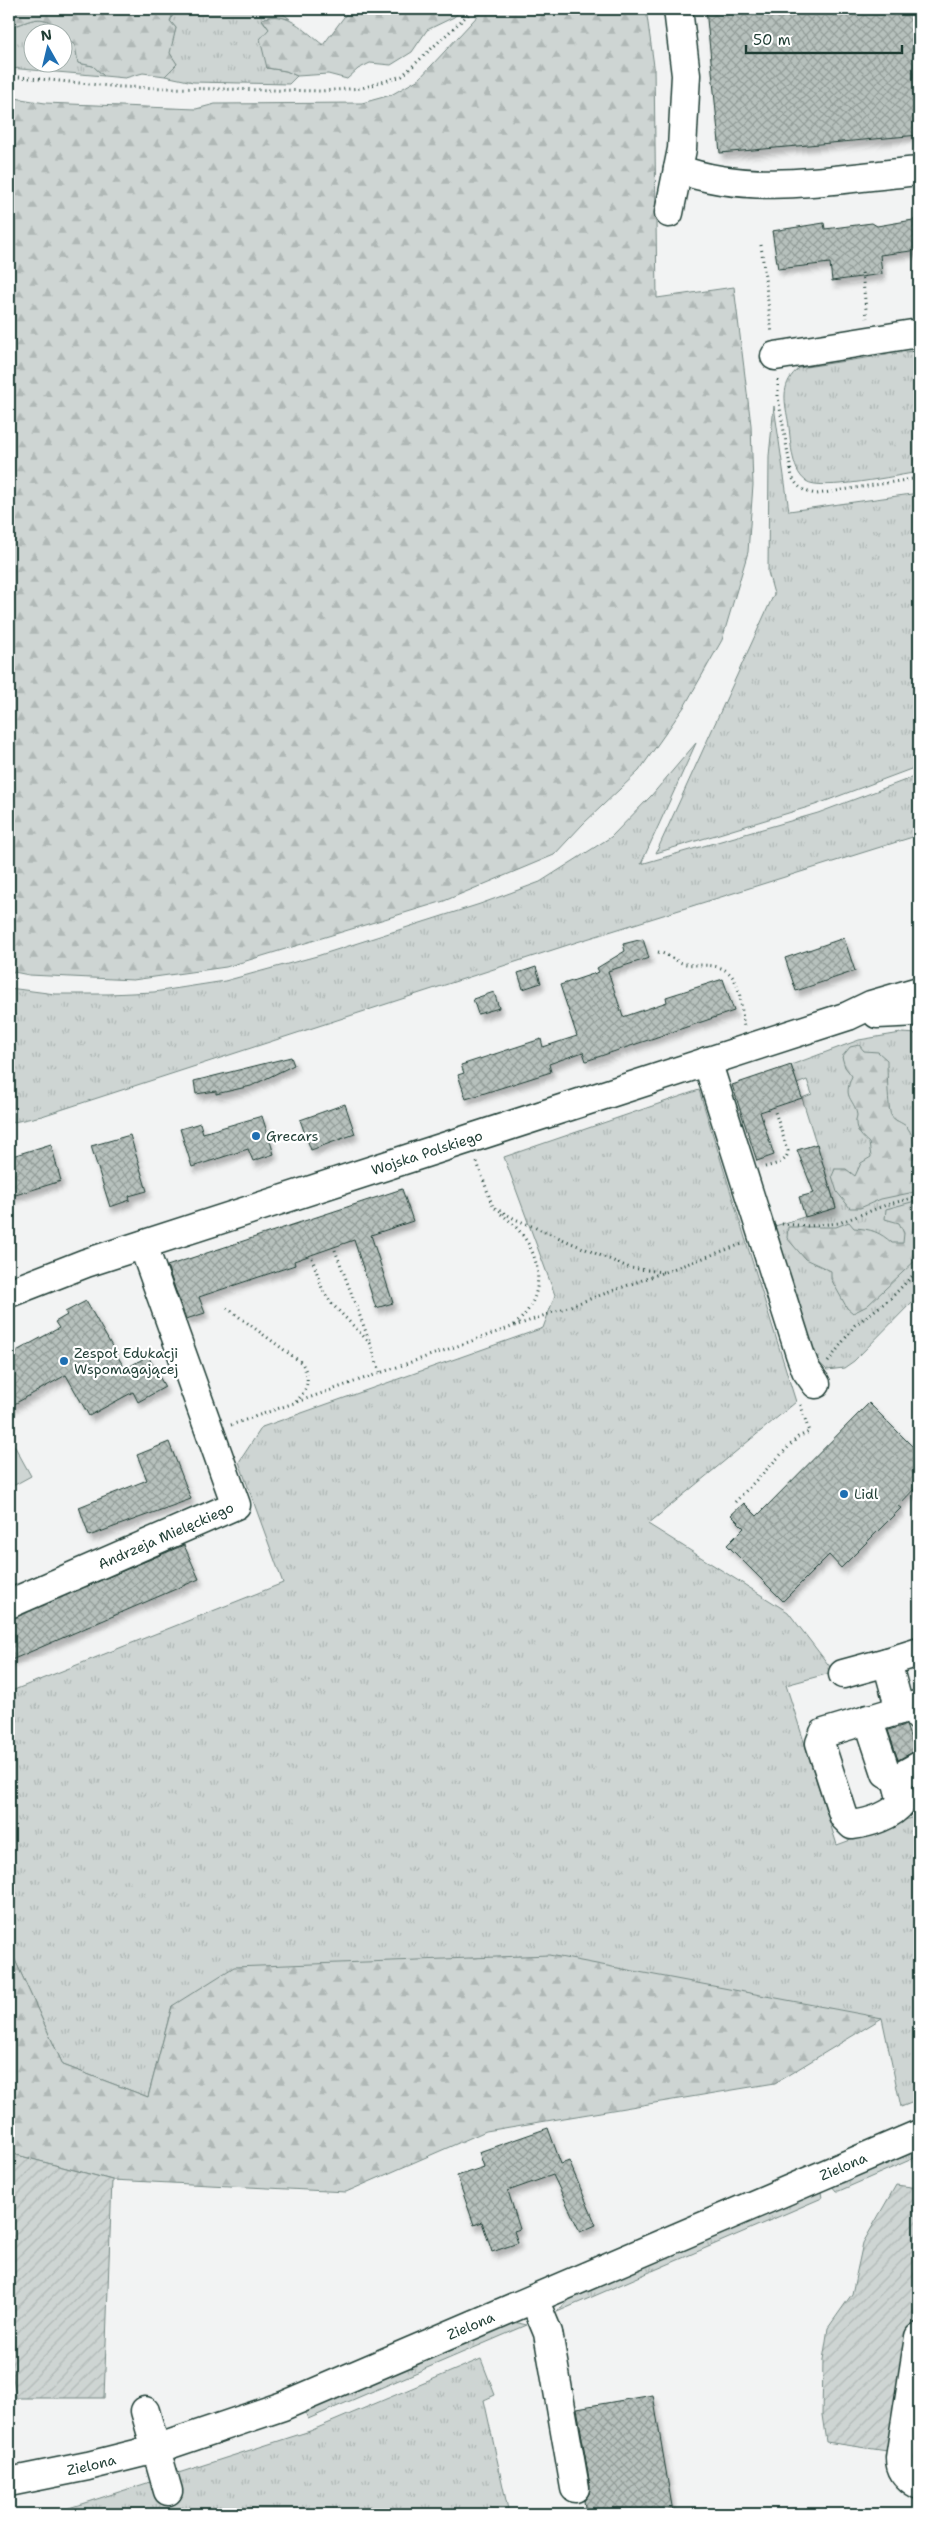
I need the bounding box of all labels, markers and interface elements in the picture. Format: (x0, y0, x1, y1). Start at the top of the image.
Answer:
north arrow (22, 22, 72, 72)
scale bar (746, 22, 902, 54)
text: N (39, 25, 53, 45)
text: 50 m (753, 30, 791, 50)
street label: Wojska Polskiego (369, 1126, 485, 1179)
place label: Grecars (266, 1127, 319, 1145)
marker: Grecars (250, 1130, 262, 1142)
place label: Zespoł Edukacji Wspomagającej (74, 1344, 178, 1378)
marker: Zespoł Edukacji Wspomagającej (58, 1355, 70, 1367)
place label: Lidl (854, 1485, 879, 1503)
marker: Lidl (838, 1488, 850, 1500)
street label: Andrzeja Mielęckiego (95, 1498, 236, 1573)
street label: Zielona (817, 2148, 870, 2184)
street label: Zielona (444, 2308, 497, 2344)
street label: Zielona (65, 2450, 118, 2479)

